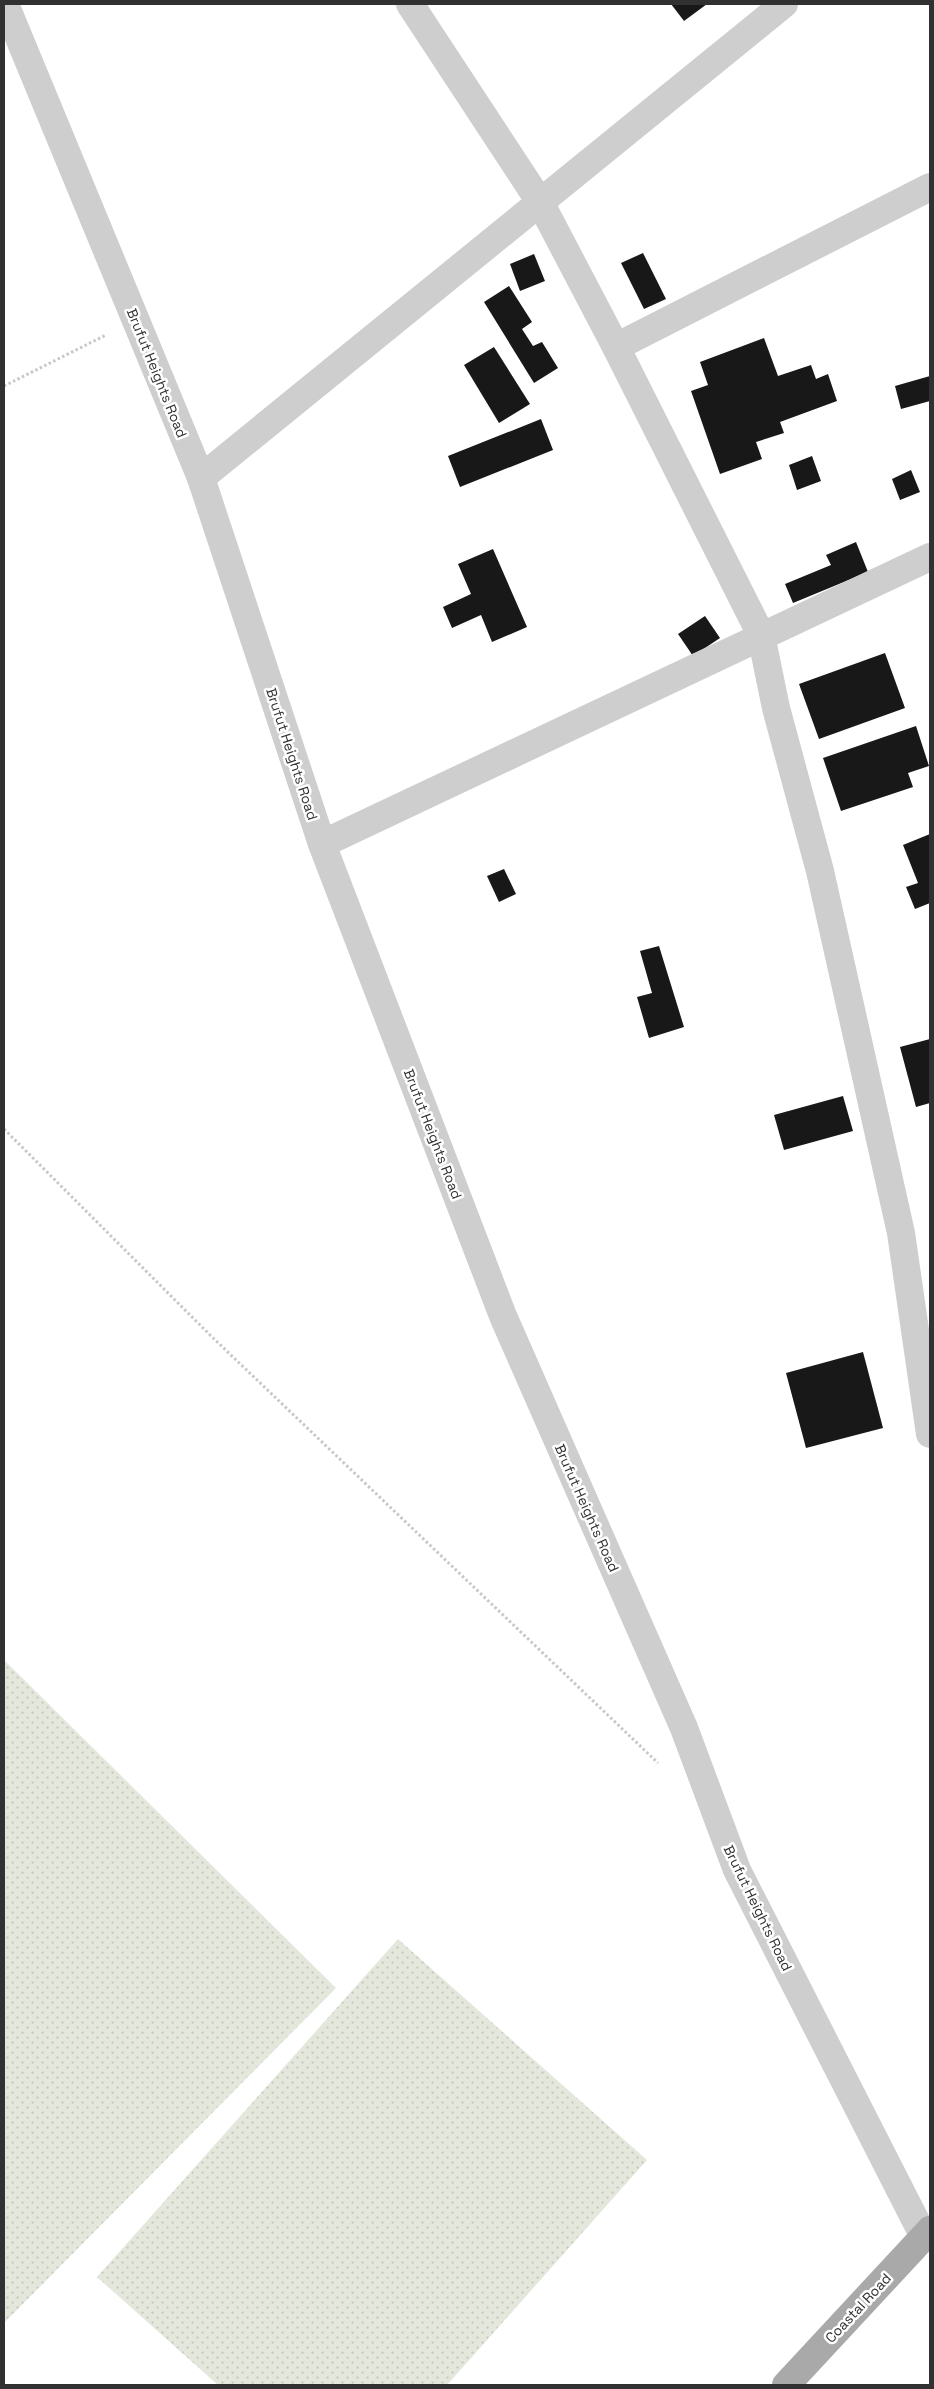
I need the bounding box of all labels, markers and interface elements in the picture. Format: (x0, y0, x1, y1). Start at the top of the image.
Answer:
street label: Brufut Heights Road (123, 306, 191, 440)
street label: Brufut Heights Road (262, 686, 322, 822)
street label: Brufut Heights Road (400, 1066, 466, 1202)
street label: Brufut Heights Road (551, 1441, 623, 1575)
street label: Brufut Heights Road (720, 1842, 796, 1974)
street label: Coastal Road (821, 2269, 895, 2347)

